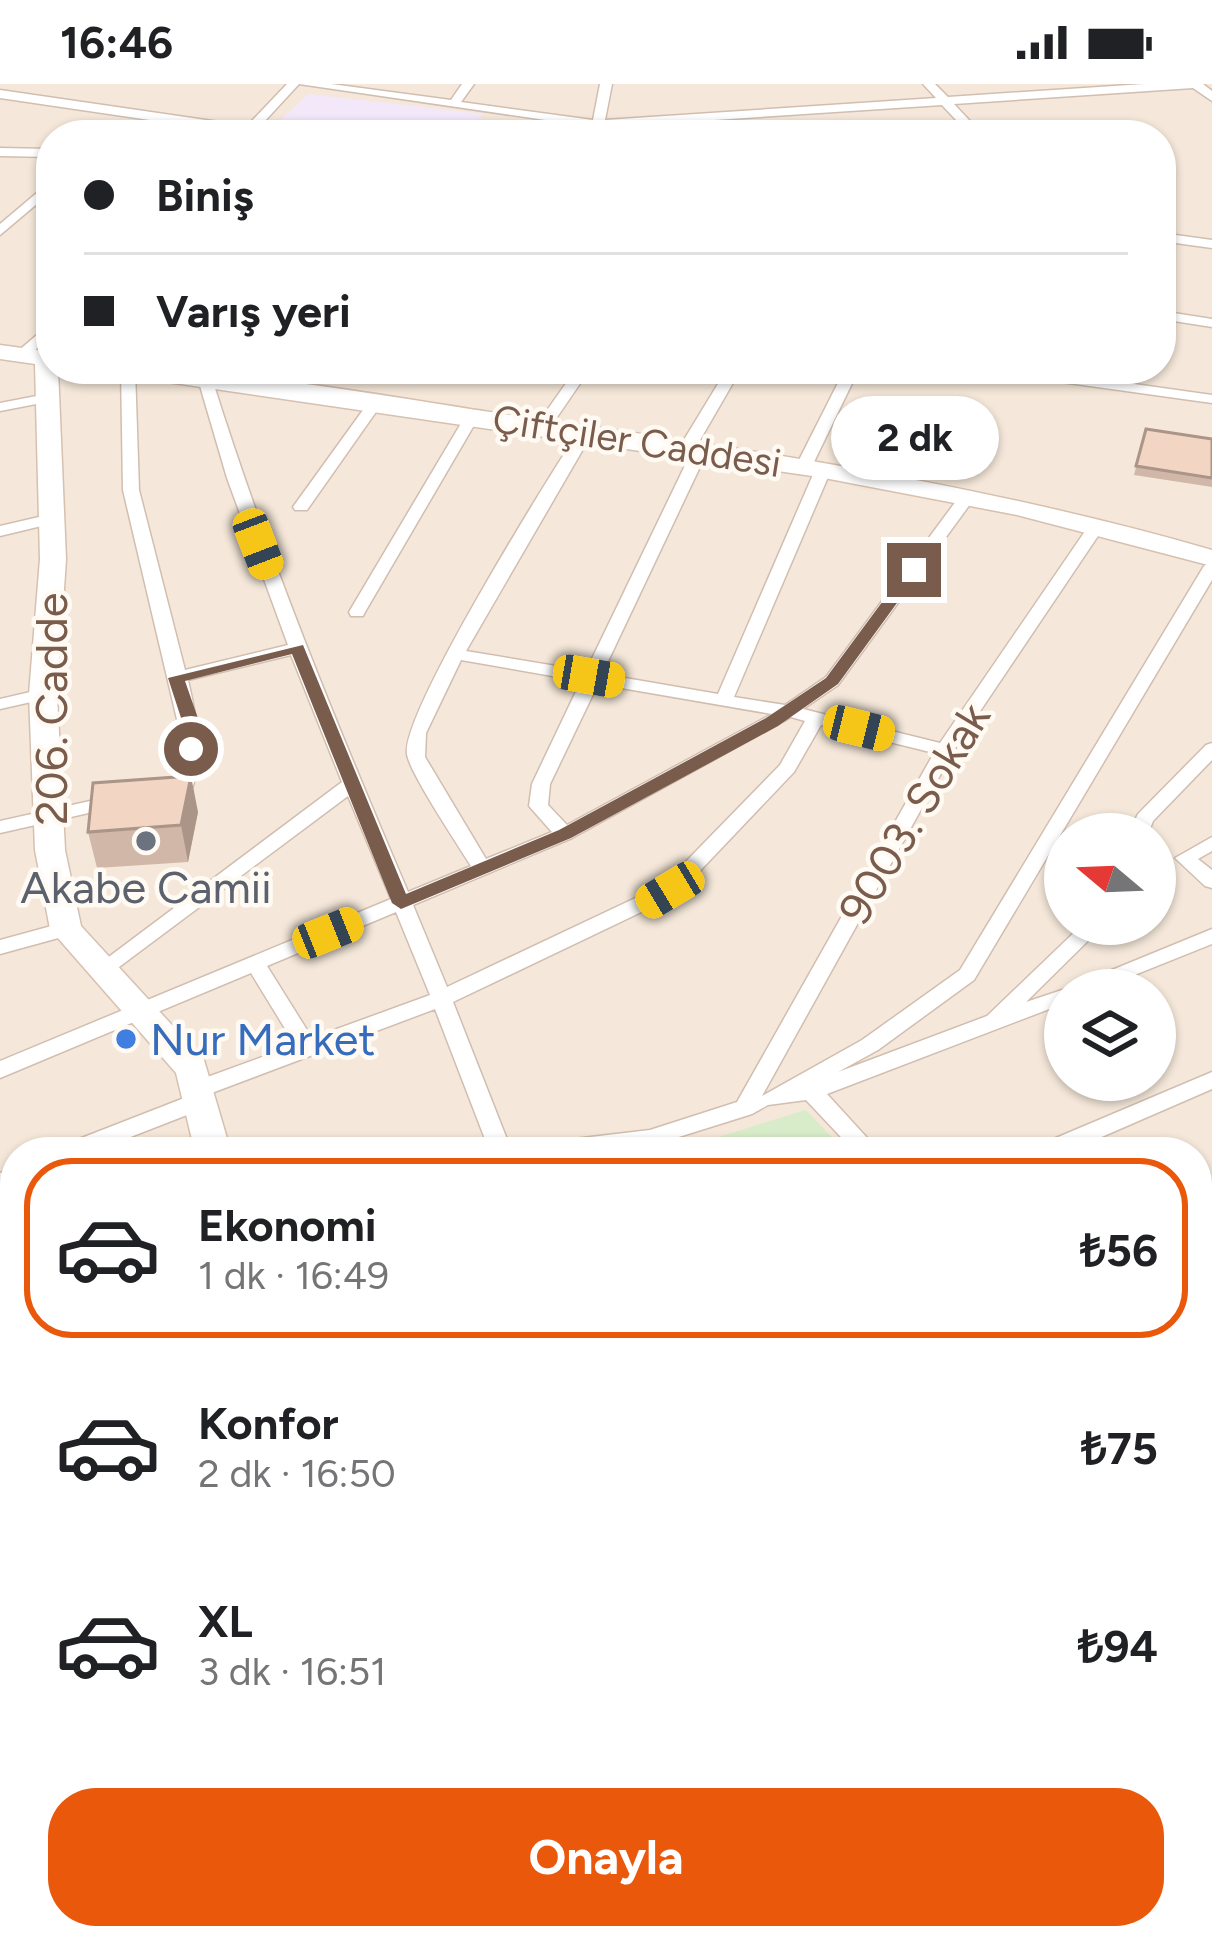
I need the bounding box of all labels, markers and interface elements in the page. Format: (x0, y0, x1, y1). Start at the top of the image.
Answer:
text: 16:46 (60, 15, 173, 69)
text: Biniş (156, 168, 254, 222)
text: Varış yeri (156, 284, 351, 338)
street label: Çiftçiler Caddesi (489, 395, 785, 487)
callout: 2 dk (830, 396, 998, 480)
text: 2 dk (877, 414, 953, 461)
car (228, 504, 288, 584)
route end (887, 543, 941, 597)
street label: 206. Cadde (24, 593, 78, 825)
car (550, 652, 628, 700)
street label: 9003. Sokak (827, 693, 1001, 933)
car (820, 702, 898, 754)
route start (164, 722, 218, 776)
north arrow (1044, 813, 1176, 945)
map controls (1044, 813, 1176, 1101)
marker: Akabe Camii (133, 828, 159, 854)
car (630, 856, 710, 924)
place label: Akabe Camii (20, 860, 272, 914)
car (288, 903, 368, 963)
button: layers (1044, 969, 1176, 1101)
place label: Nur Market (150, 1012, 375, 1066)
marker: Nur Market (113, 1026, 139, 1052)
icon: car (54, 1194, 162, 1302)
text: Ekonomi (198, 1198, 376, 1252)
text: ₺56 (1080, 1223, 1158, 1277)
text: 1 dk · 16:49 (198, 1252, 389, 1299)
icon: car (54, 1392, 162, 1500)
text: Konfor (198, 1396, 339, 1450)
text: ₺75 (1081, 1421, 1158, 1475)
text: 2 dk · 16:50 (198, 1450, 396, 1497)
icon: car (54, 1590, 162, 1698)
text: XL (198, 1594, 253, 1648)
text: ₺94 (1078, 1619, 1158, 1673)
text: 3 dk · 16:51 (198, 1648, 386, 1695)
button: Onayla (48, 1788, 1164, 1926)

